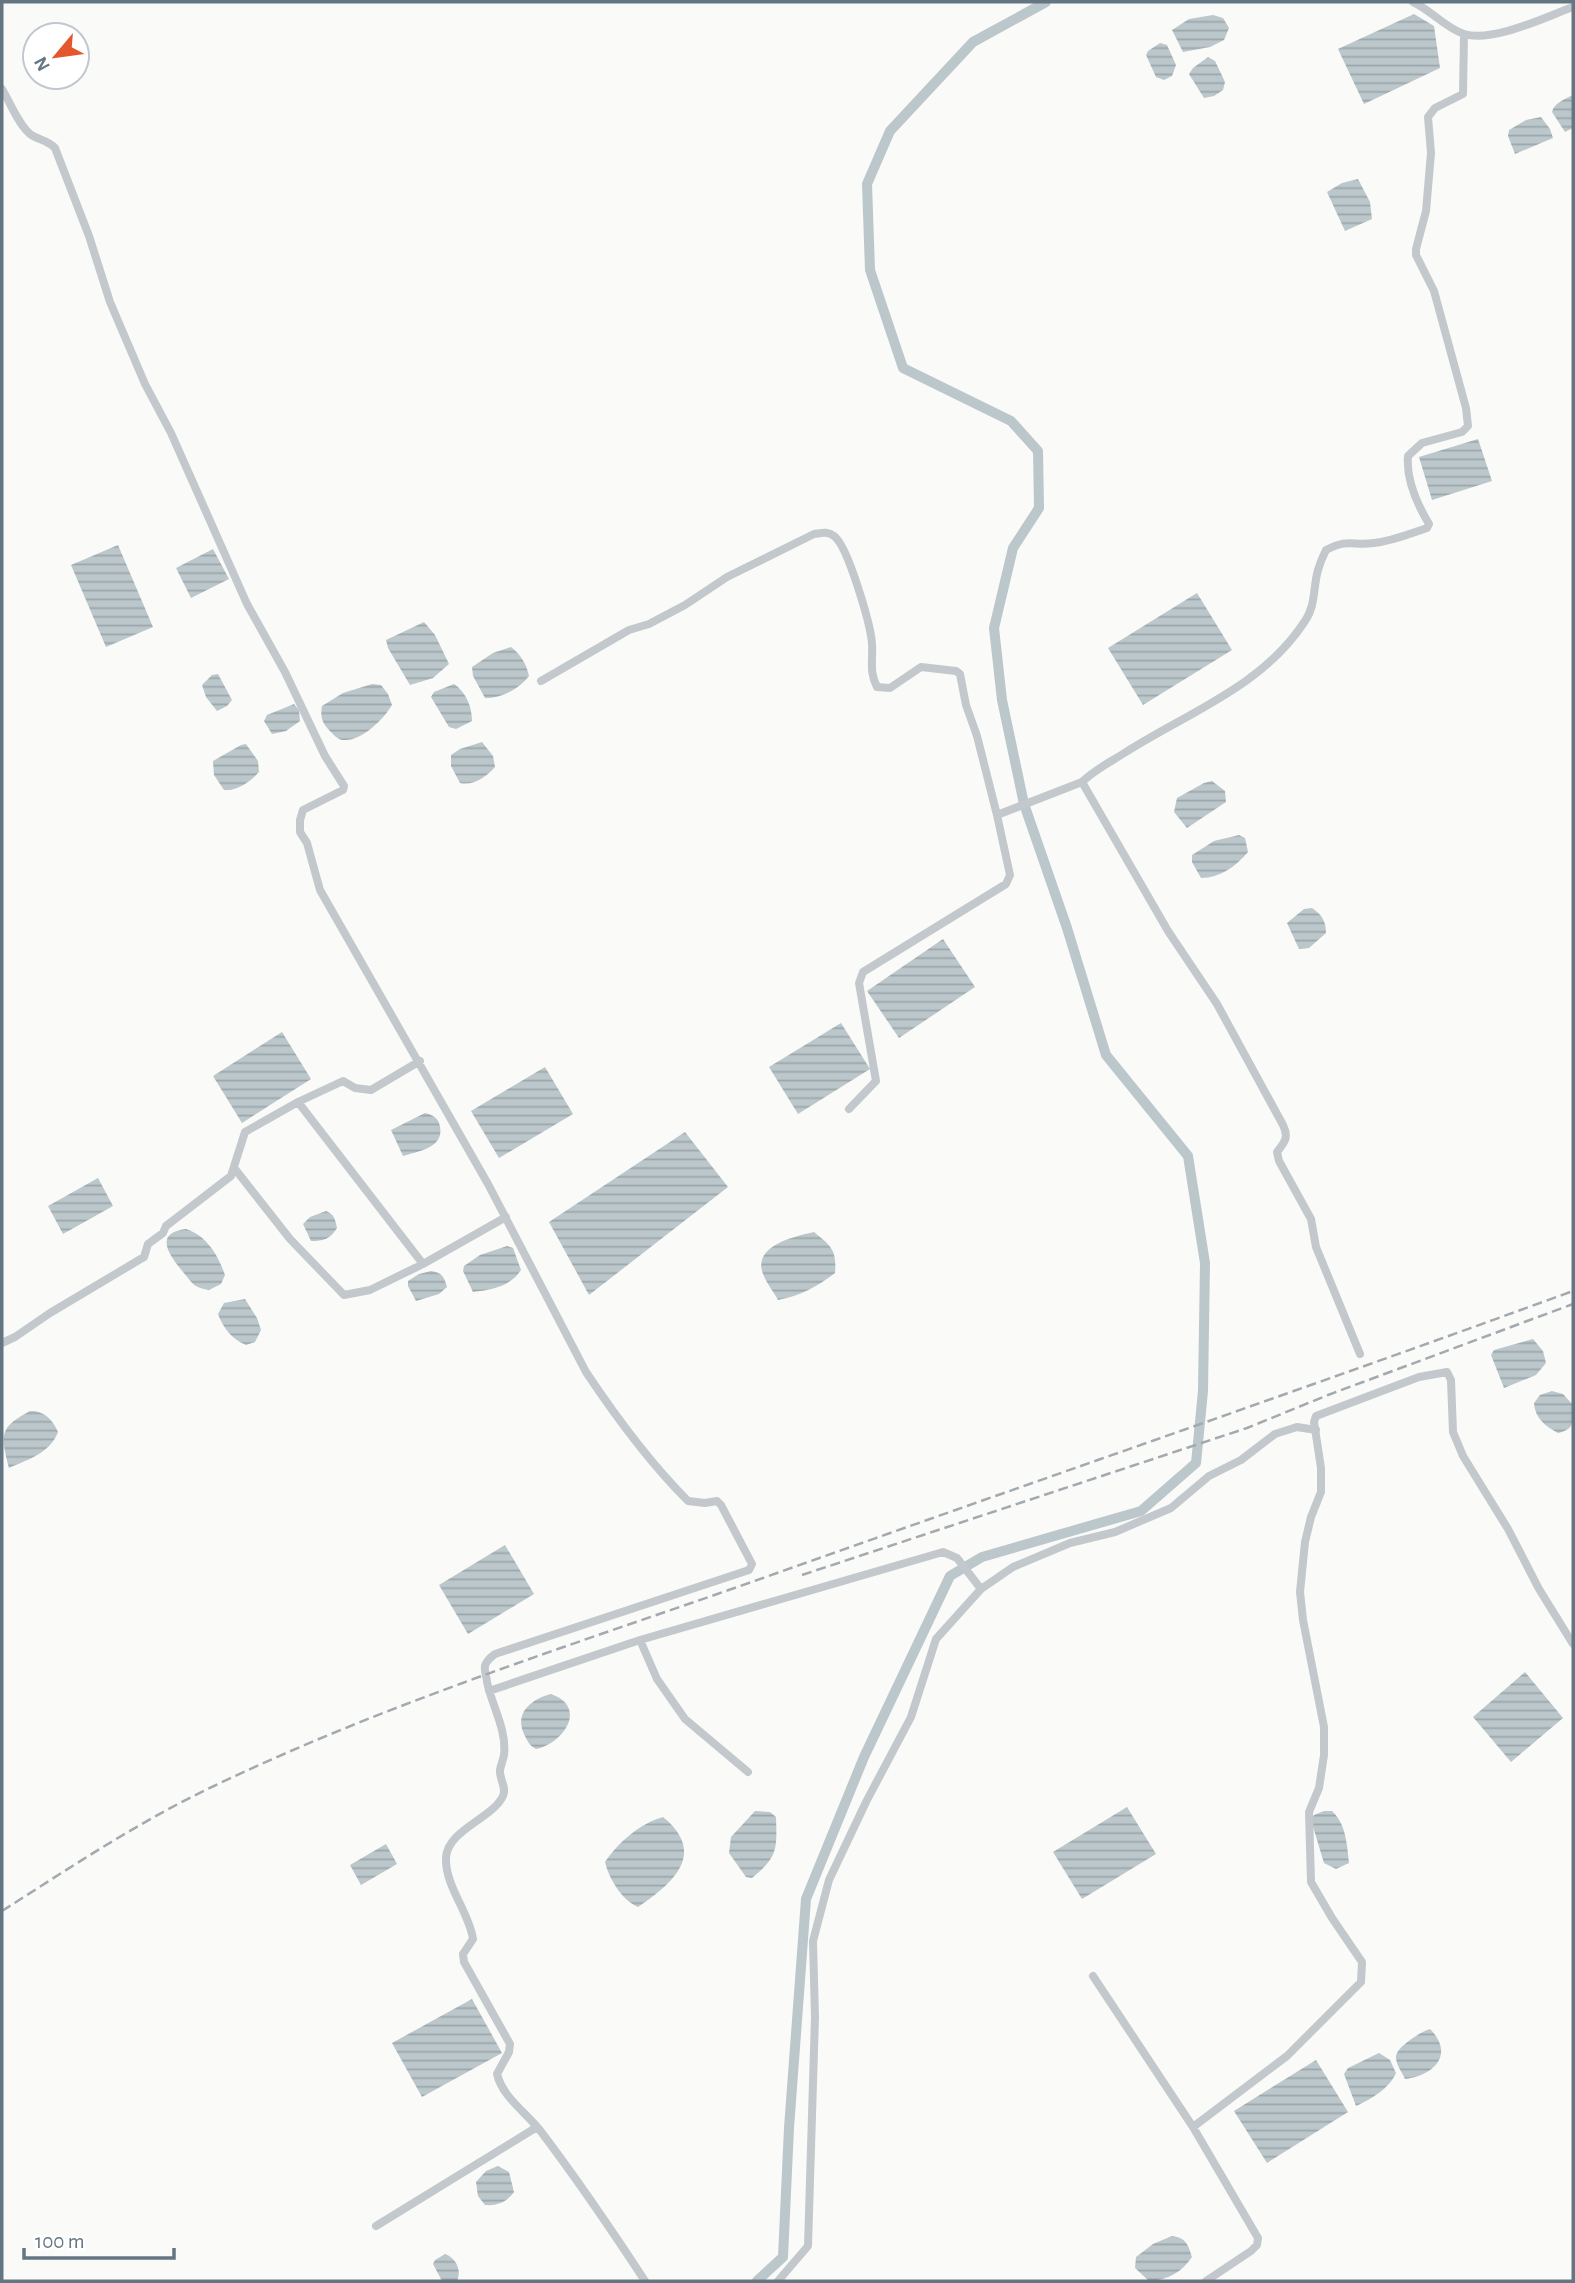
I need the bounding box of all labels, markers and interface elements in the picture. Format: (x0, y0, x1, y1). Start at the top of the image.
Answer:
north arrow (21, 21, 91, 91)
text: N (31, 53, 54, 74)
scale bar (24, 2216, 175, 2260)
text: 100 m (35, 2231, 85, 2252)

